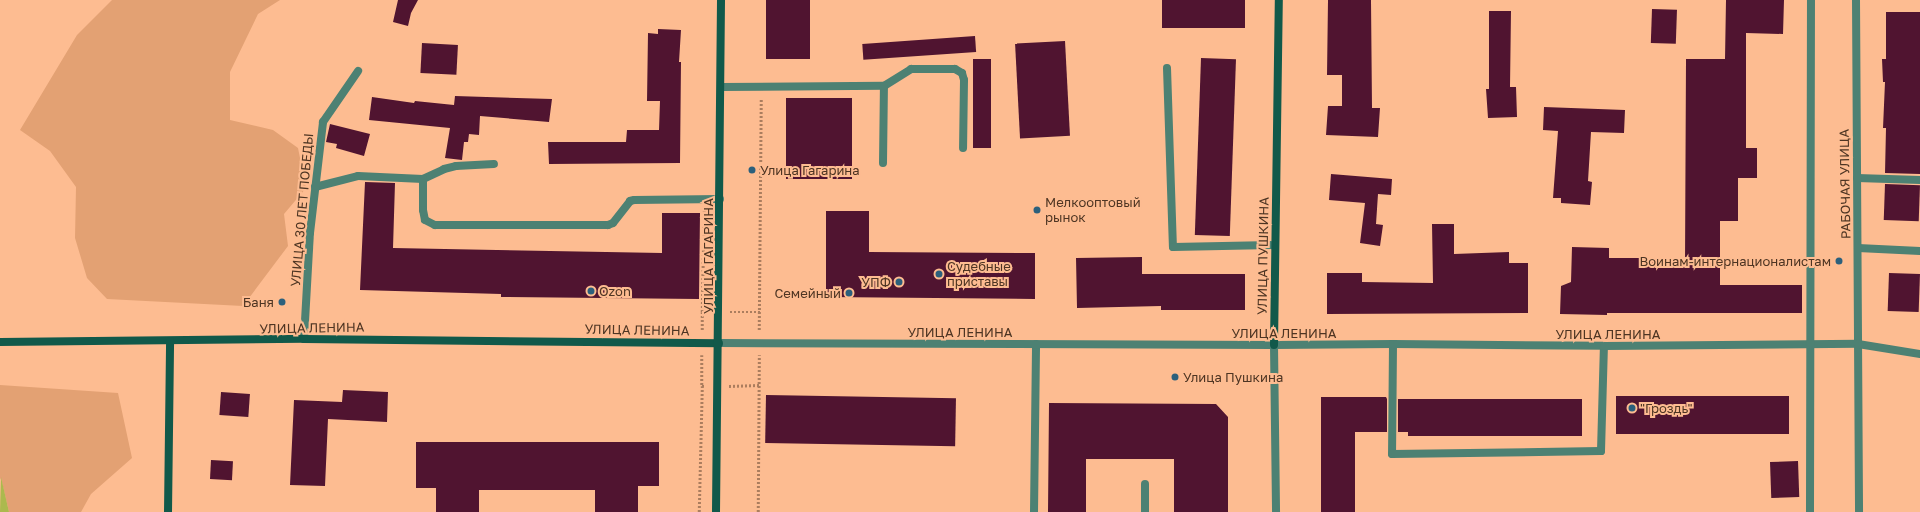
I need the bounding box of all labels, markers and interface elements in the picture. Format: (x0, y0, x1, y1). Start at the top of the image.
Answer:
street label: РАБОЧАЯ УЛИЦА (1836, 129, 1854, 239)
street label: УЛИЦА 30 ЛЕТ ПОБЕДЫ (288, 133, 316, 287)
place label: Улица Гагарина (760, 162, 860, 178)
marker: Улица Гагарина (747, 165, 757, 175)
place label: Мелкооптовый рынок (1045, 195, 1141, 226)
street label: УЛИЦА ПУШКИНА (1254, 197, 1272, 315)
street label: УЛИЦА ГАГАРИНА (700, 198, 716, 314)
marker: Мелкооптовый рынок (1032, 205, 1042, 215)
place label: Воинам-интернационалистам (1640, 253, 1831, 269)
marker: Воинам-интернационалистам (1834, 256, 1844, 266)
place label: Судебные приставы (947, 259, 1011, 290)
marker: Судебные приставы (934, 269, 944, 279)
place label: УПФ (861, 274, 891, 290)
marker: УПФ (894, 277, 904, 287)
place label: Ozon (599, 283, 631, 299)
place label: Семейный (774, 285, 841, 301)
marker: Ozon (586, 286, 596, 296)
marker: Семейный (844, 288, 854, 298)
place label: Баня (243, 294, 274, 310)
marker: Баня (277, 297, 287, 307)
street label: УЛИЦА ЛЕНИНА (259, 319, 365, 337)
street label: УЛИЦА ЛЕНИНА (584, 321, 690, 339)
street label: УЛИЦА ЛЕНИНА (908, 324, 1012, 340)
street label: УЛИЦА ЛЕНИНА (1232, 325, 1336, 341)
street label: УЛИЦА ЛЕНИНА (1556, 326, 1660, 342)
place label: Улица Пушкина (1183, 369, 1283, 385)
marker: Улица Пушкина (1170, 372, 1180, 382)
place label: "Гроздь" (1640, 400, 1693, 416)
marker: "Гроздь" (1627, 403, 1637, 413)

